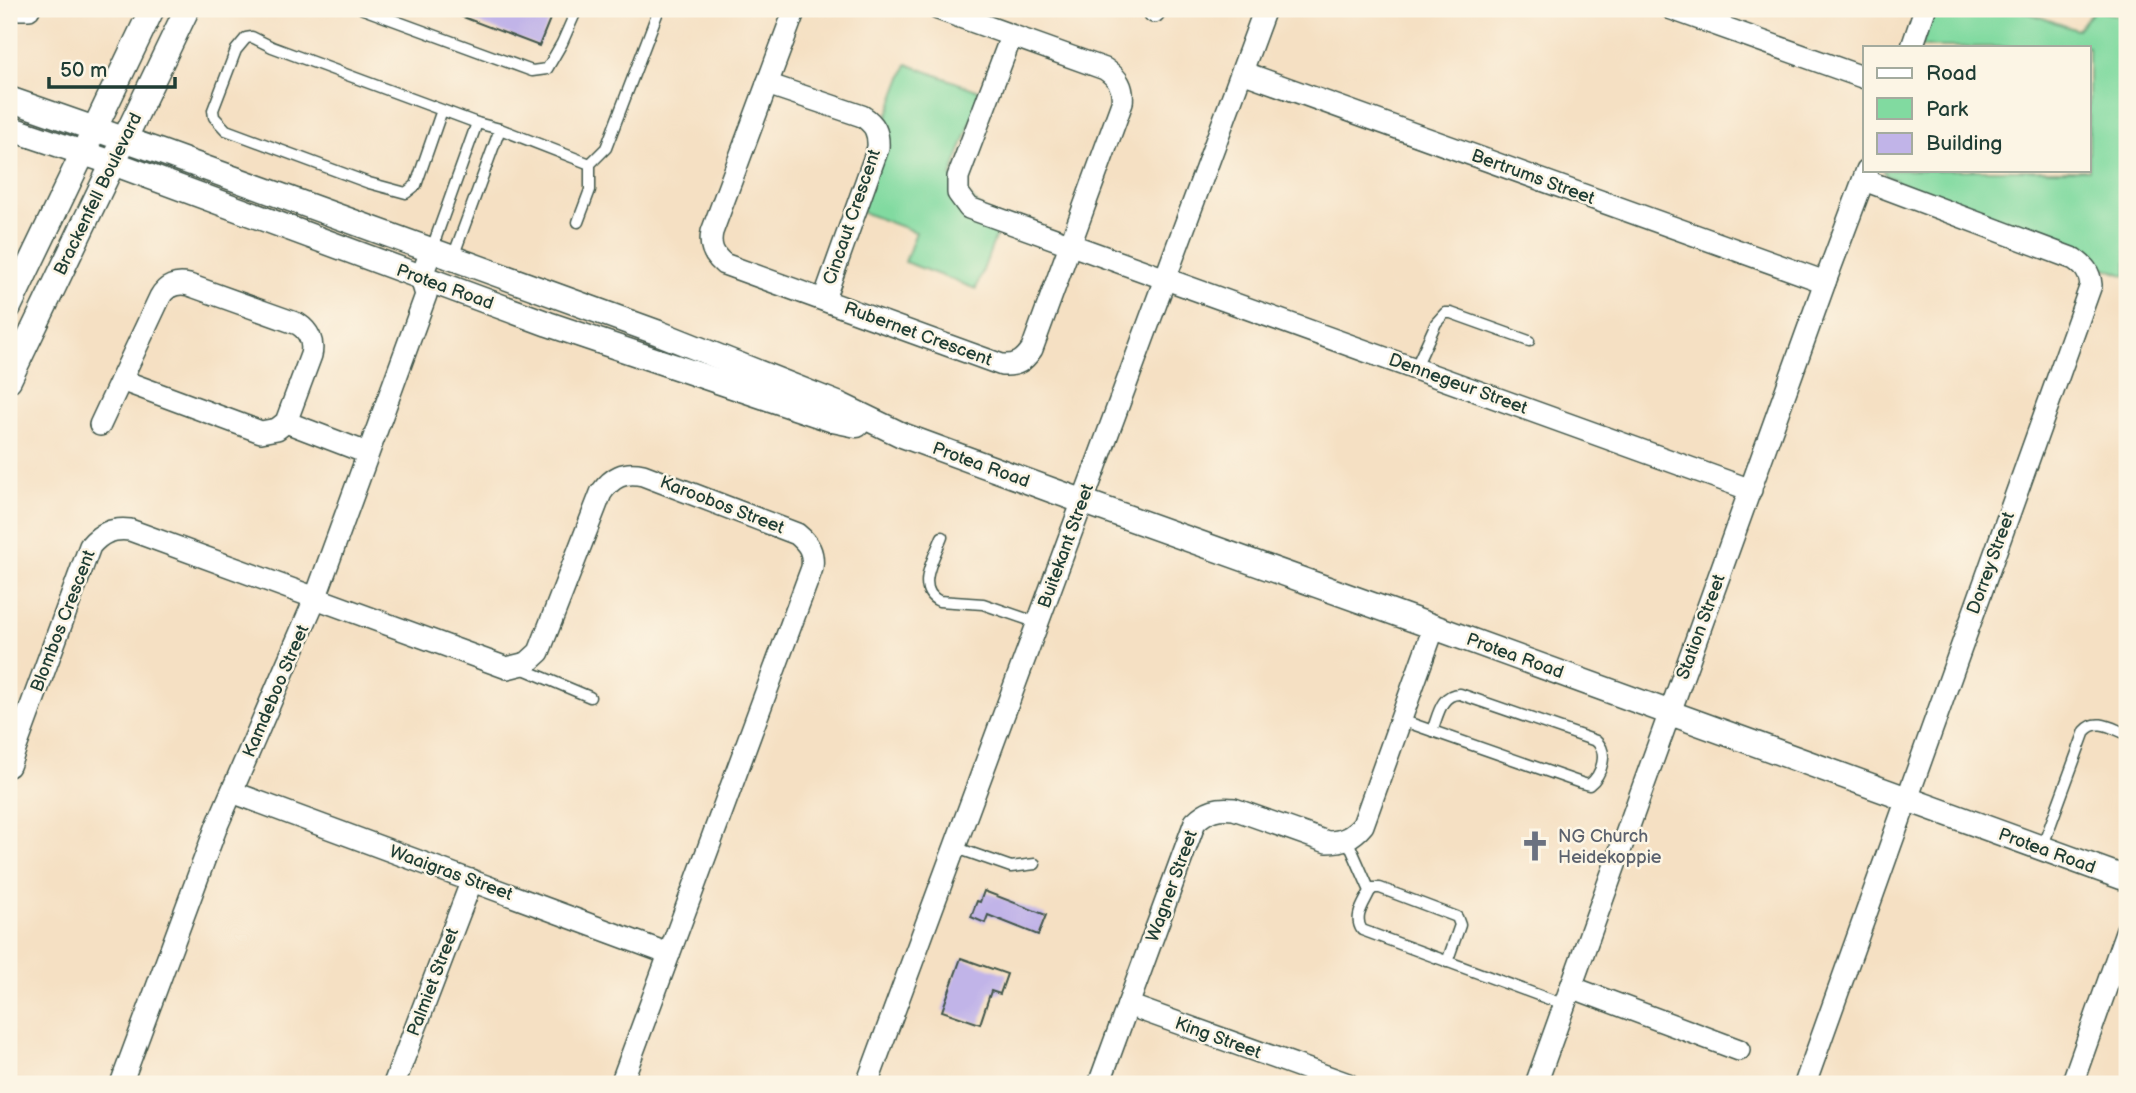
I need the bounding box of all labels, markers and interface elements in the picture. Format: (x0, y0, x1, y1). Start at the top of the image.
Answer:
scale bar (49, 46, 175, 90)
legend (1863, 46, 2090, 172)
text: 50 m (60, 58, 107, 83)
text: Road (1926, 61, 1977, 86)
text: Park (1926, 97, 1969, 122)
street label: Brackenfell Boulevard (50, 109, 146, 279)
text: Building (1926, 131, 2002, 156)
street label: Bertrums Street (1469, 145, 1598, 209)
street label: Cincaut Crescent (819, 146, 885, 287)
street label: Protea Road (394, 260, 496, 314)
street label: Rubernet Crescent (841, 297, 995, 371)
street label: Dennegeur Street (1386, 349, 1531, 419)
street label: Protea Road (930, 438, 1032, 492)
street label: Karoobos Street (657, 472, 788, 539)
street label: Buitekant Street (1034, 481, 1098, 611)
street label: Dorrey Street (1963, 509, 2019, 617)
street label: Blombos Crescent (26, 547, 100, 695)
street label: Station Street (1672, 571, 1730, 682)
street label: Kamdeboo Street (239, 621, 314, 760)
street label: Protea Road (1464, 629, 1566, 683)
street label: Protea Road (1996, 824, 2098, 878)
place label: NG Church Heidekoppie (1558, 826, 1662, 868)
street label: Wagner Street (1142, 827, 1202, 945)
church icon: NG Church Heidekoppie (1518, 829, 1552, 863)
street label: Waaigras Street (387, 841, 516, 905)
street label: Palmiet Street (403, 925, 463, 1039)
street label: King Street (1172, 1013, 1264, 1063)

